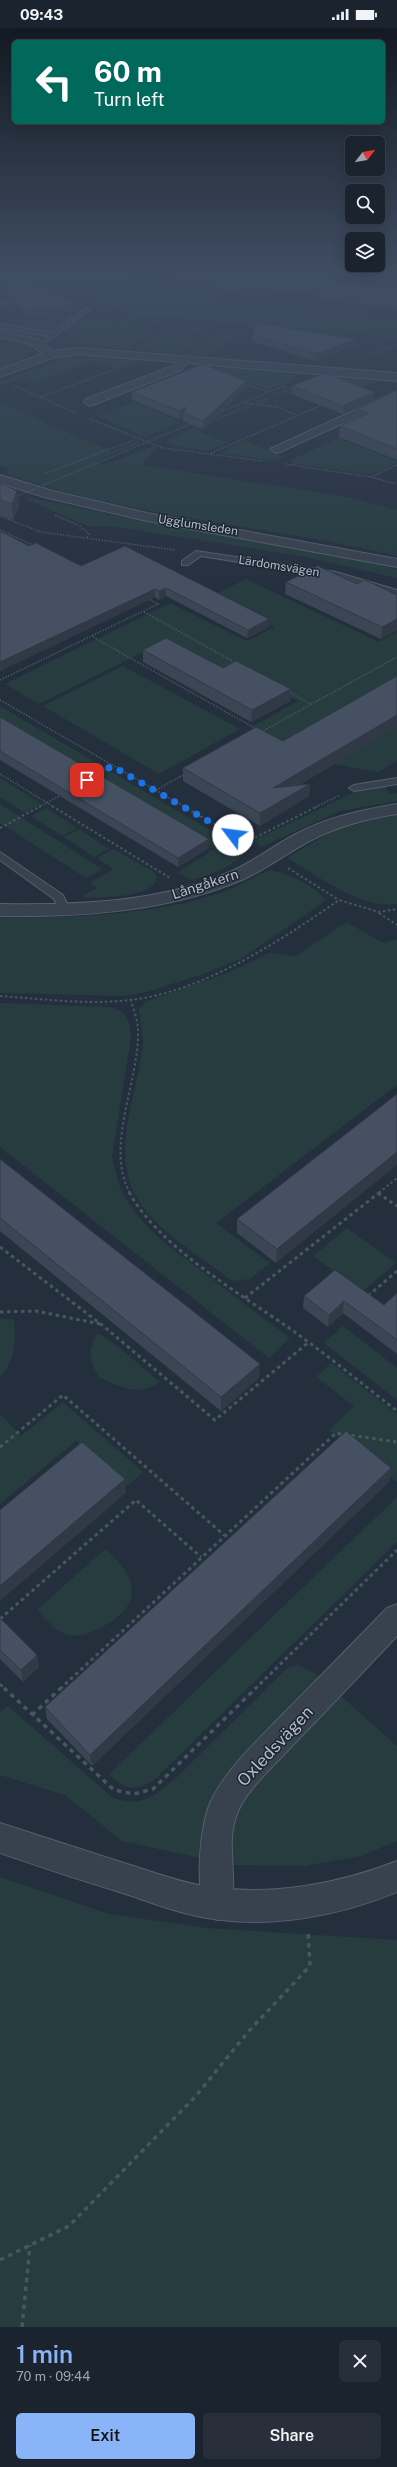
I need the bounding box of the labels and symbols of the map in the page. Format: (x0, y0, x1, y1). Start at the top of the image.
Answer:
north arrow (345, 136, 385, 176)
street label: Ugglumsleden (157, 512, 239, 538)
street label: Lärdomsvägen (237, 553, 321, 579)
pin (70, 763, 104, 797)
position arrow (212, 814, 254, 856)
street label: Långåkern (170, 866, 240, 902)
street label: Oxledsvägen (233, 1702, 317, 1790)

